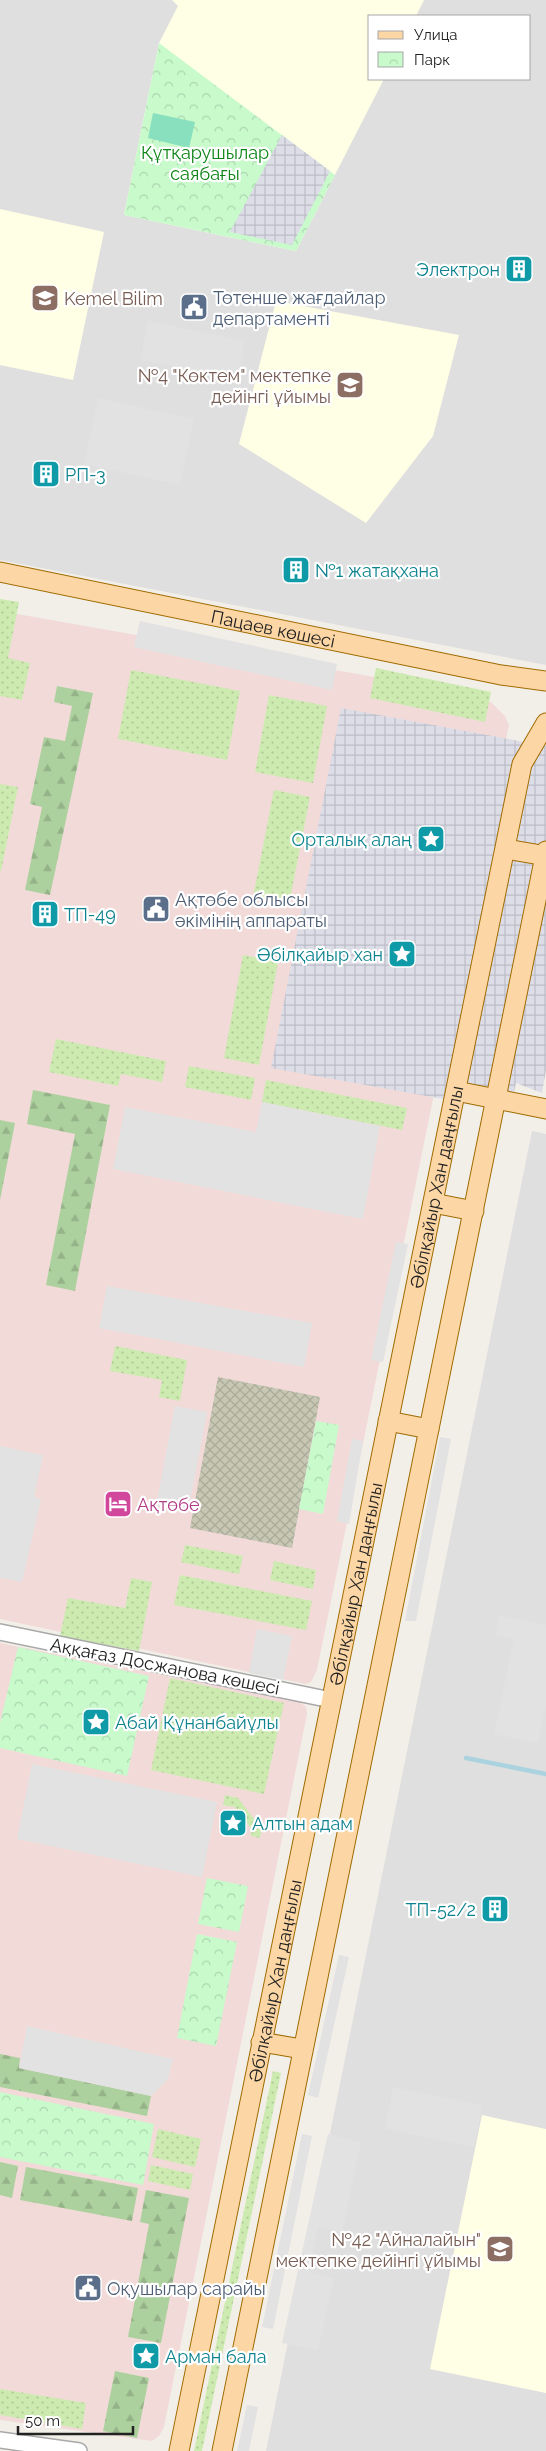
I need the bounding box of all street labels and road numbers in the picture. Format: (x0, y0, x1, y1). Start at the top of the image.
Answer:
street label: Пацаев көшесі (209, 605, 337, 651)
street label: Әбілқайыр Хан даңғылы (405, 1084, 467, 1290)
street label: Әбілқайыр Хан даңғылы (324, 1481, 386, 1687)
street label: Аққағаз Досжанова көшесі (49, 1633, 281, 1699)
street label: Әбілқайыр Хан даңғылы (244, 1877, 305, 2084)

